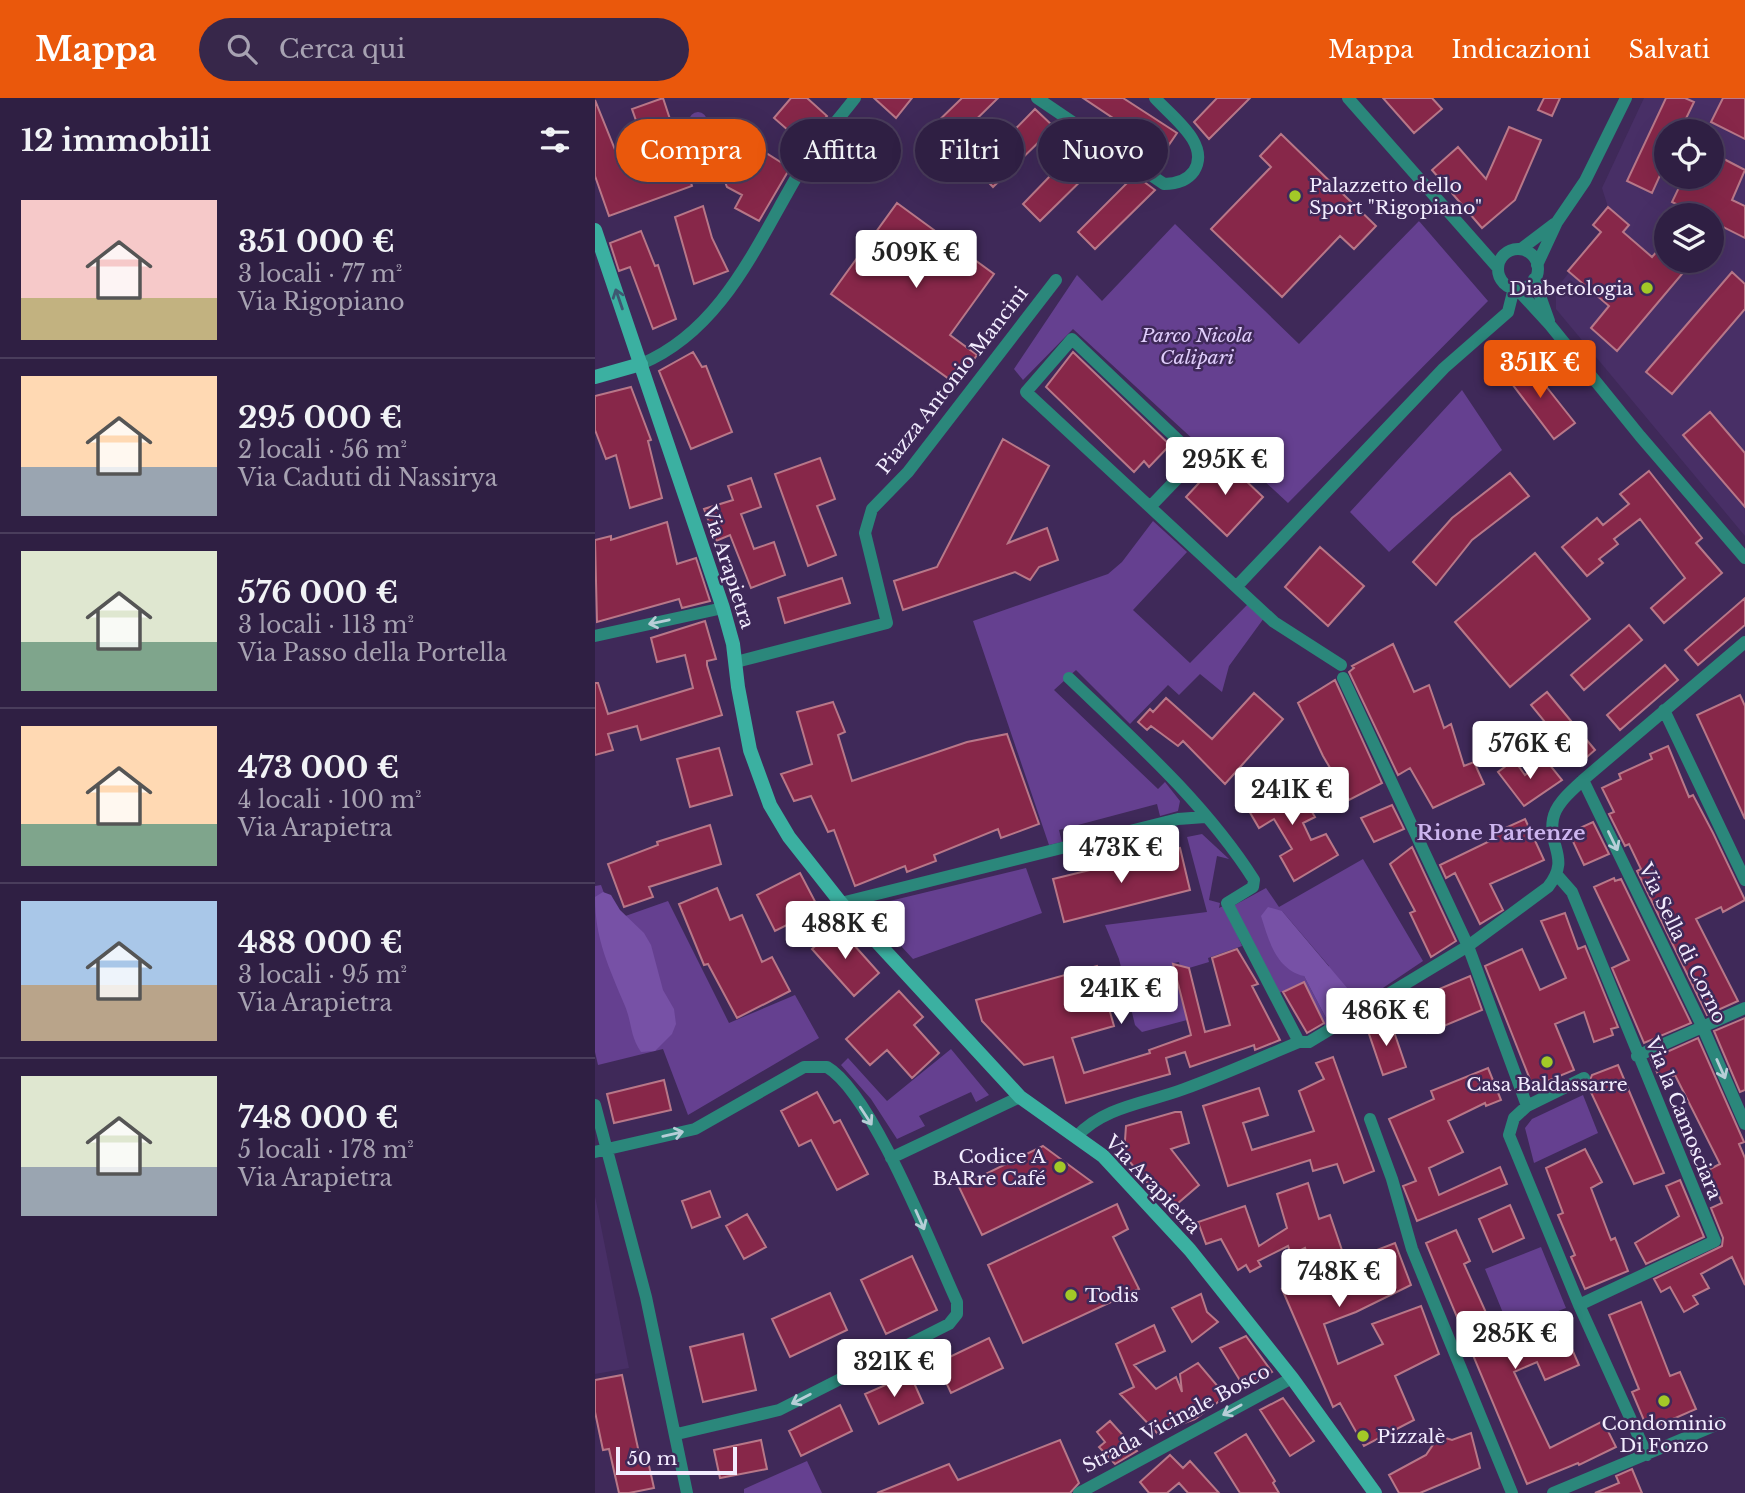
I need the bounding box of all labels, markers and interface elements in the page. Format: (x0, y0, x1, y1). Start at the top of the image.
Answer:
search box (199, 18, 689, 81)
text: Mappa (35, 29, 157, 70)
icon: search (223, 30, 261, 68)
text: Cerca qui (279, 33, 405, 65)
text: Mappa (1328, 35, 1414, 64)
text: Indicazioni (1452, 35, 1591, 64)
text: Salvati (1629, 35, 1710, 64)
chip: Compra (616, 119, 766, 182)
chip: Affitta (780, 119, 901, 182)
chip: Filtri (915, 119, 1024, 182)
chip: Nuovo (1038, 119, 1168, 182)
map controls (1654, 119, 1724, 273)
button: locate (1654, 119, 1724, 189)
icon: filters (536, 121, 574, 159)
text: 12 immobili (21, 122, 211, 159)
place label: Palazzetto dello Sport "Rigopiano" (1309, 174, 1482, 219)
marker: Palazzetto dello Sport "Rigopiano" (1287, 188, 1303, 204)
button: layers (1654, 203, 1724, 273)
text: 351 000 € (238, 223, 395, 260)
icon: home (77, 228, 161, 312)
pin: 509K € (859, 230, 973, 290)
text: 509K € (872, 239, 960, 267)
text: 3 locali · 77 m² (238, 260, 402, 288)
place label: Diabetologia (1509, 277, 1633, 300)
marker: Diabetologia (1639, 280, 1655, 296)
street label: Piazza Antonio Mancini (872, 282, 1033, 479)
text: Via Rigopiano (238, 288, 405, 316)
one-way arrow (612, 289, 624, 311)
park label: Parco Nicola Calipari (1140, 324, 1253, 369)
pin: 351K € (1483, 341, 1597, 400)
text: 351K € (1500, 349, 1580, 377)
text: 295 000 € (238, 399, 402, 436)
icon: home (77, 404, 161, 488)
text: 2 locali · 56 m² (238, 436, 407, 464)
pin: 295K € (1168, 438, 1282, 497)
text: 295K € (1182, 446, 1268, 474)
text: Via Caduti di Nassirya (238, 464, 498, 492)
street label: Via Arapietra (698, 502, 759, 632)
text: 576 000 € (238, 574, 398, 611)
icon: home (77, 579, 161, 663)
text: 3 locali · 113 m² (238, 611, 414, 639)
one-way arrow (648, 616, 671, 629)
text: Via Passo della Portella (238, 639, 507, 667)
pin: 576K € (1473, 722, 1587, 781)
text: 576K € (1488, 730, 1572, 758)
text: 473 000 € (238, 749, 399, 786)
icon: home (77, 754, 161, 838)
pin: 241K € (1235, 768, 1349, 827)
text: 241K € (1251, 776, 1333, 804)
text: 4 locali · 100 m² (238, 786, 422, 814)
text: Via Arapietra (238, 814, 392, 842)
district label: Rione Partenze (1417, 820, 1585, 846)
pin: 473K € (1064, 826, 1178, 885)
one-way arrow (1606, 830, 1620, 851)
text: 473K € (1079, 834, 1163, 862)
street label: Via Sella di Corno (1633, 859, 1731, 1027)
pin: 488K € (788, 902, 902, 961)
text: 488K € (802, 910, 888, 938)
text: 488 000 € (238, 924, 403, 961)
icon: home (77, 929, 161, 1013)
text: 3 locali · 95 m² (238, 961, 407, 989)
pin: 241K € (1064, 967, 1178, 1026)
text: 241K € (1080, 975, 1162, 1003)
pin: 486K € (1329, 988, 1443, 1048)
text: Via Arapietra (238, 989, 392, 1017)
text: 486K € (1342, 997, 1430, 1025)
street label: Via la Camosciara (1640, 1033, 1727, 1203)
marker: Casa Baldassarre (1539, 1054, 1555, 1070)
one-way arrow (1715, 1058, 1728, 1079)
place label: Casa Baldassarre (1466, 1073, 1628, 1096)
text: 748 000 € (238, 1099, 399, 1136)
icon: home (77, 1104, 161, 1188)
one-way arrow (858, 1106, 873, 1125)
one-way arrow (661, 1127, 684, 1140)
street label: Via Arapietra (1099, 1130, 1206, 1239)
text: 5 locali · 178 m² (238, 1136, 414, 1164)
place label: Codice A BARre Café (933, 1145, 1046, 1190)
marker: Codice A BARre Café (1052, 1159, 1068, 1175)
text: Via Arapietra (238, 1164, 392, 1192)
one-way arrow (914, 1209, 927, 1231)
pin: 748K € (1282, 1250, 1396, 1309)
text: 748K € (1297, 1258, 1381, 1286)
place label: Todis (1085, 1284, 1139, 1307)
marker: Todis (1063, 1287, 1079, 1303)
pin: 285K € (1458, 1312, 1572, 1371)
text: 285K € (1472, 1320, 1558, 1348)
pin: 321K € (837, 1340, 951, 1399)
text: 321K € (853, 1348, 935, 1376)
street label: Strada Vicinale Bosco (1079, 1359, 1274, 1478)
one-way arrow (791, 1392, 812, 1406)
marker: Condominio Di Fonzo (1656, 1393, 1672, 1409)
one-way arrow (1222, 1404, 1242, 1418)
place label: Condominio Di Fonzo (1602, 1412, 1726, 1457)
place label: Pizzalè (1377, 1425, 1445, 1448)
marker: Pizzalè (1355, 1428, 1371, 1444)
scale bar (616, 1444, 737, 1476)
text: 50 m (627, 1447, 677, 1470)

